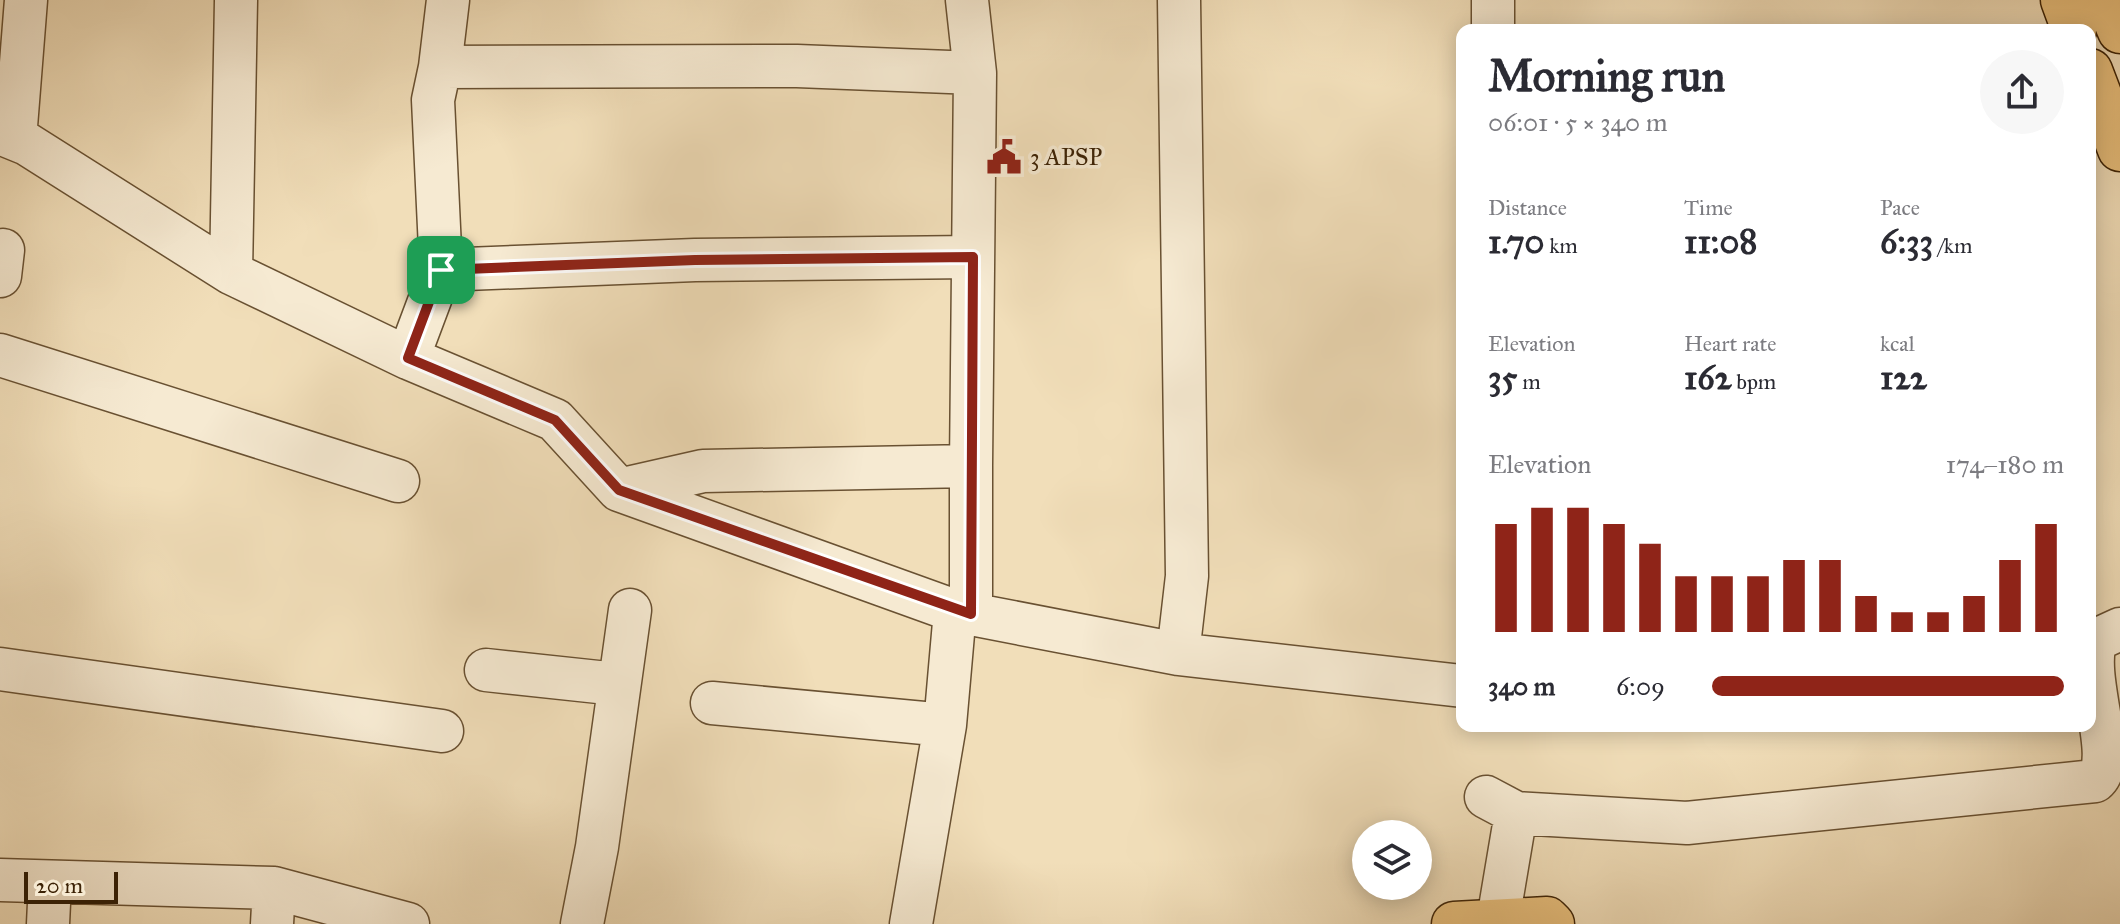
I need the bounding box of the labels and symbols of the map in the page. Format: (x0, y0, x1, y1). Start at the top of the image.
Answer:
public building icon: 3 APSP (985, 138, 1023, 176)
place label: 3 APSP (1030, 142, 1102, 172)
pin (407, 236, 475, 304)
scale bar (24, 868, 118, 904)

